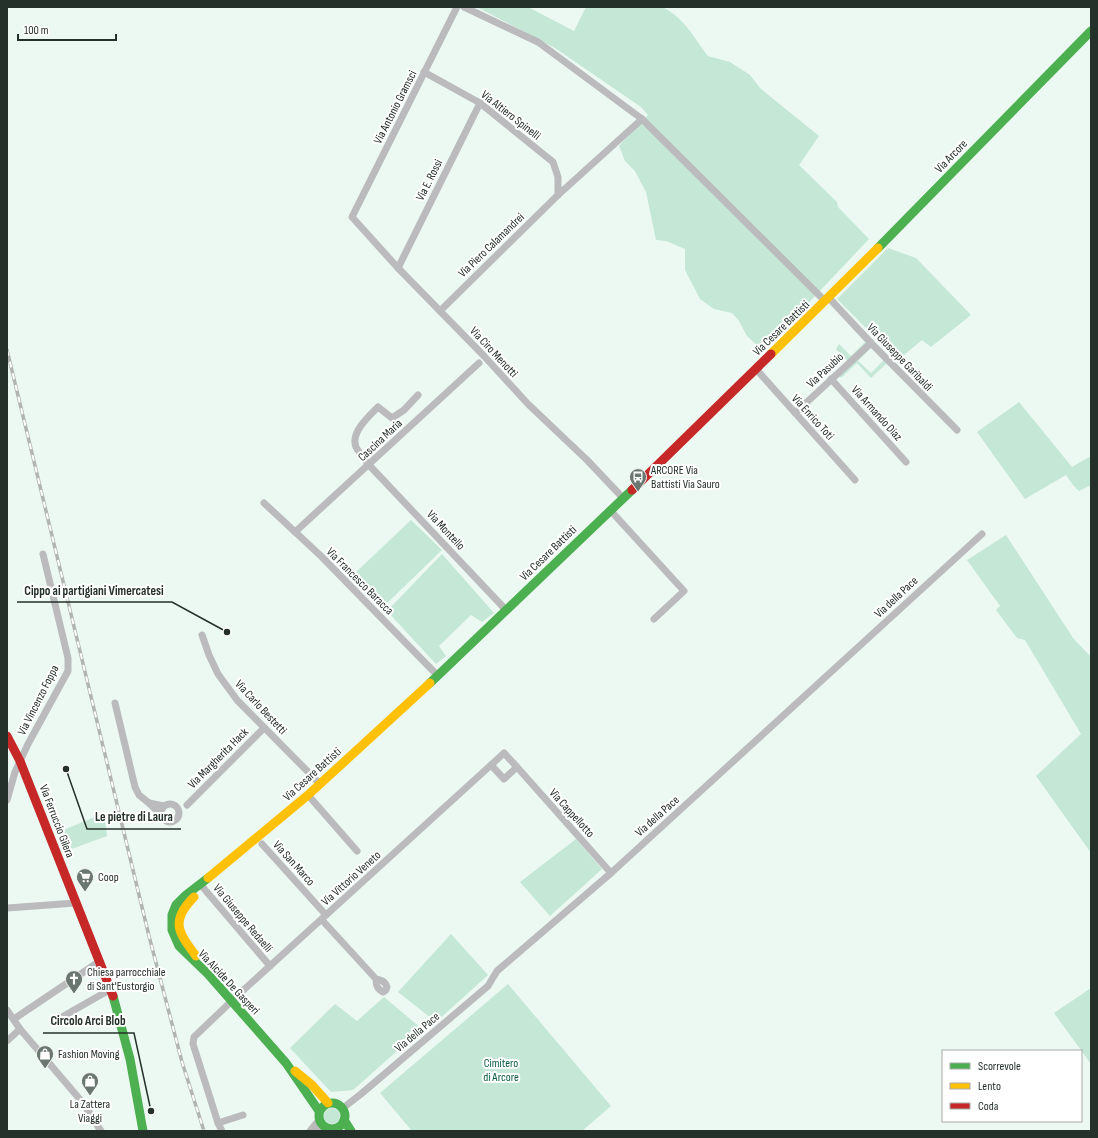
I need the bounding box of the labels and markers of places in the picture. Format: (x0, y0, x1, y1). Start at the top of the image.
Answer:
place label: ARCORE Via Battisti Via Sauro (650, 463, 720, 492)
bus stop icon: ARCORE Via Battisti Via Sauro (628, 467, 648, 492)
callout: Cippo ai partigiani Vimercatesi (17, 577, 172, 602)
callout: Le pietre di Laura (87, 804, 181, 829)
supermarket icon: Coop (75, 867, 95, 892)
place label: Coop (98, 870, 119, 885)
place label: Chiesa parrocchiale di Sant'Eustorgio (87, 965, 166, 994)
church icon: Chiesa parrocchiale di Sant'Eustorgio (64, 969, 84, 994)
callout: Circolo Arci Blob (43, 1008, 134, 1033)
shop icon: Fashion Moving (35, 1044, 55, 1069)
place label: Fashion Moving (58, 1047, 120, 1062)
shop icon: La Zattera Viaggi (80, 1071, 100, 1096)
place label: La Zattera Viaggi (70, 1097, 111, 1126)

